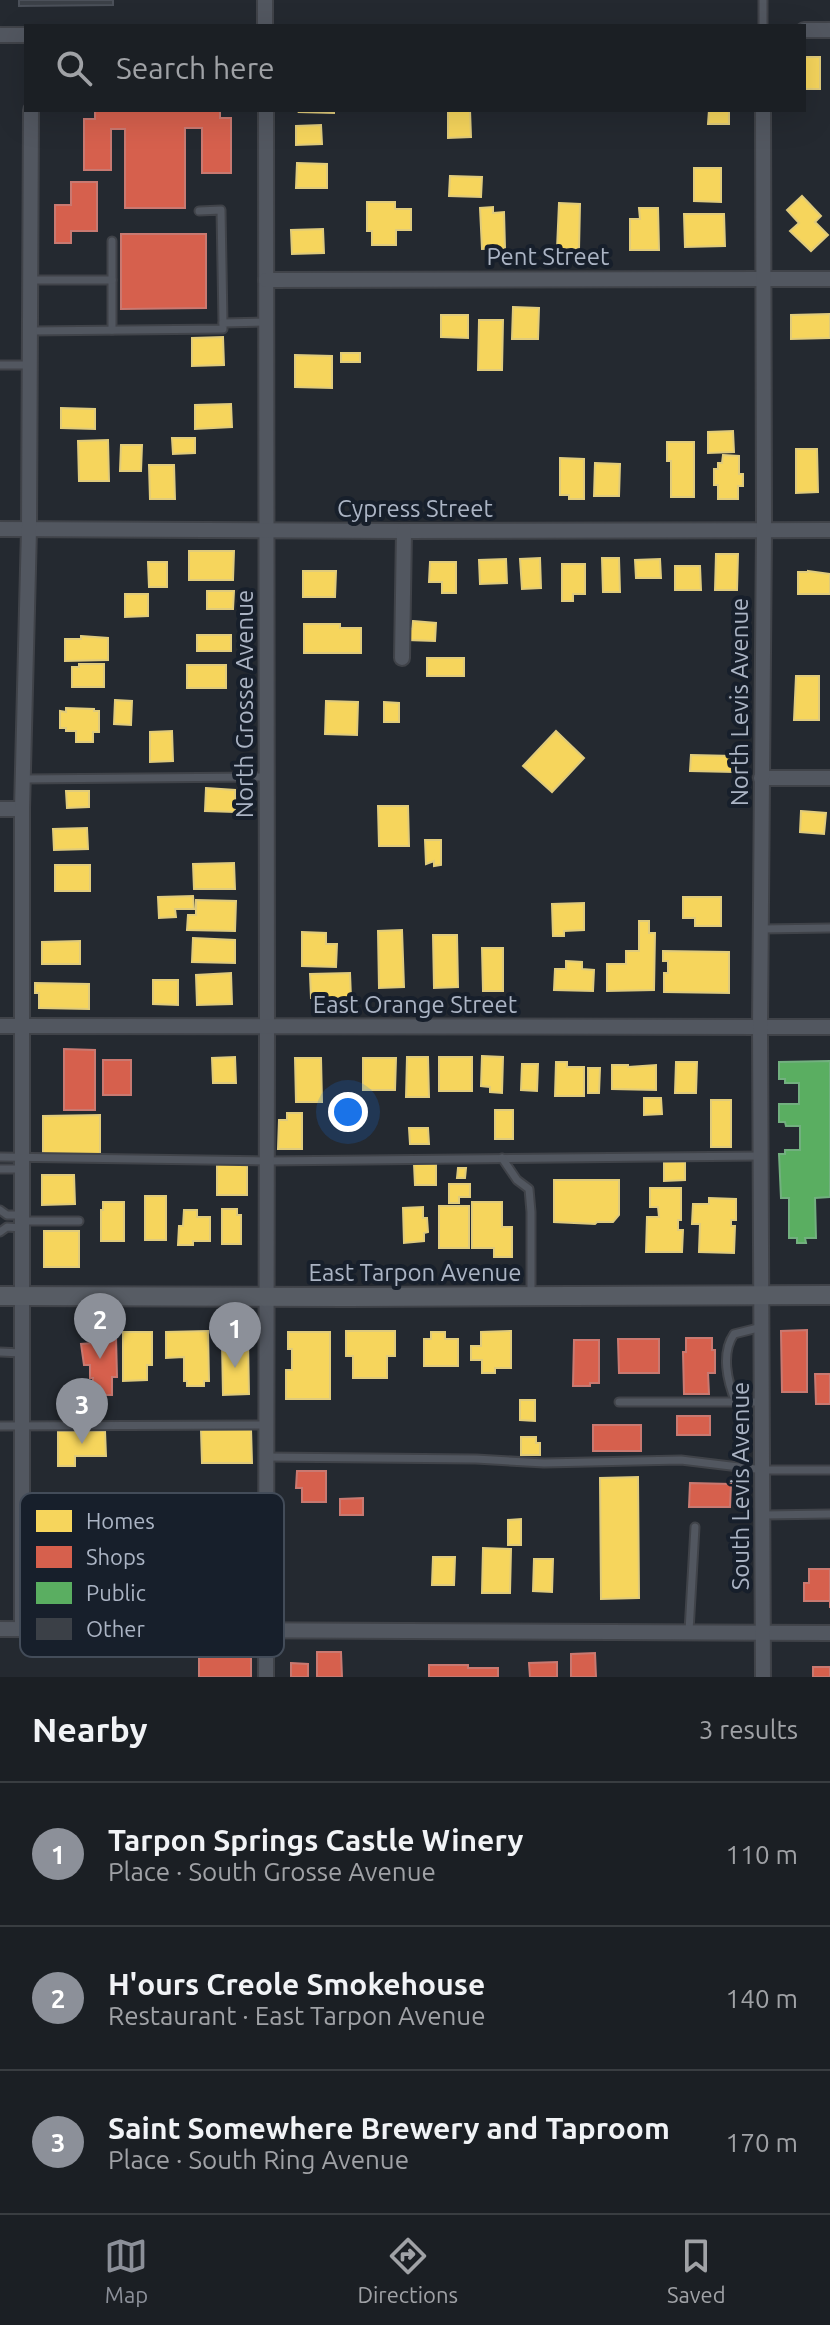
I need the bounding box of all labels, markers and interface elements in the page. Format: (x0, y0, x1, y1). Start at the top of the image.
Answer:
search box (24, 24, 806, 112)
icon: search (52, 46, 96, 90)
text: Search here (116, 51, 275, 85)
street label: Pent Street (487, 243, 610, 270)
street label: Cypress Street (337, 495, 494, 522)
street label: North Grosse Avenue (231, 590, 258, 818)
street label: North Levis Avenue (726, 598, 753, 806)
street label: East Orange Street (313, 991, 518, 1018)
your location (328, 1092, 368, 1132)
street label: East Tarpon Avenue (308, 1259, 522, 1286)
pin: 2 (74, 1293, 126, 1359)
pin: 1 (209, 1302, 261, 1368)
pin: 3 (56, 1378, 108, 1444)
street label: South Levis Avenue (727, 1382, 754, 1590)
legend (20, 1493, 284, 1657)
text: Homes (86, 1508, 155, 1533)
text: Shops (86, 1544, 145, 1569)
text: Public (86, 1580, 146, 1605)
text: Other (86, 1616, 145, 1641)
text: Nearby (32, 1710, 147, 1748)
text: 3 results (699, 1715, 798, 1744)
text: Tarpon Springs Castle Winery (108, 1823, 524, 1857)
text: 1 (51, 1840, 65, 1869)
text: 110 m (726, 1840, 798, 1869)
text: Place · South Grosse Avenue (108, 1857, 436, 1886)
text: H'ours Creole Smokehouse (108, 1967, 485, 2001)
text: 2 (51, 1984, 65, 2013)
text: 140 m (726, 1984, 798, 2013)
text: Restaurant · East Tarpon Avenue (108, 2001, 486, 2030)
text: Saint Somewhere Brewery and Taproom (108, 2111, 670, 2145)
text: 3 (51, 2128, 65, 2157)
text: 170 m (726, 2128, 798, 2157)
text: Place · South Ring Avenue (108, 2145, 409, 2174)
tab: Map (104, 2234, 148, 2307)
tab: Directions (357, 2234, 458, 2307)
tab: Saved (667, 2234, 726, 2307)

